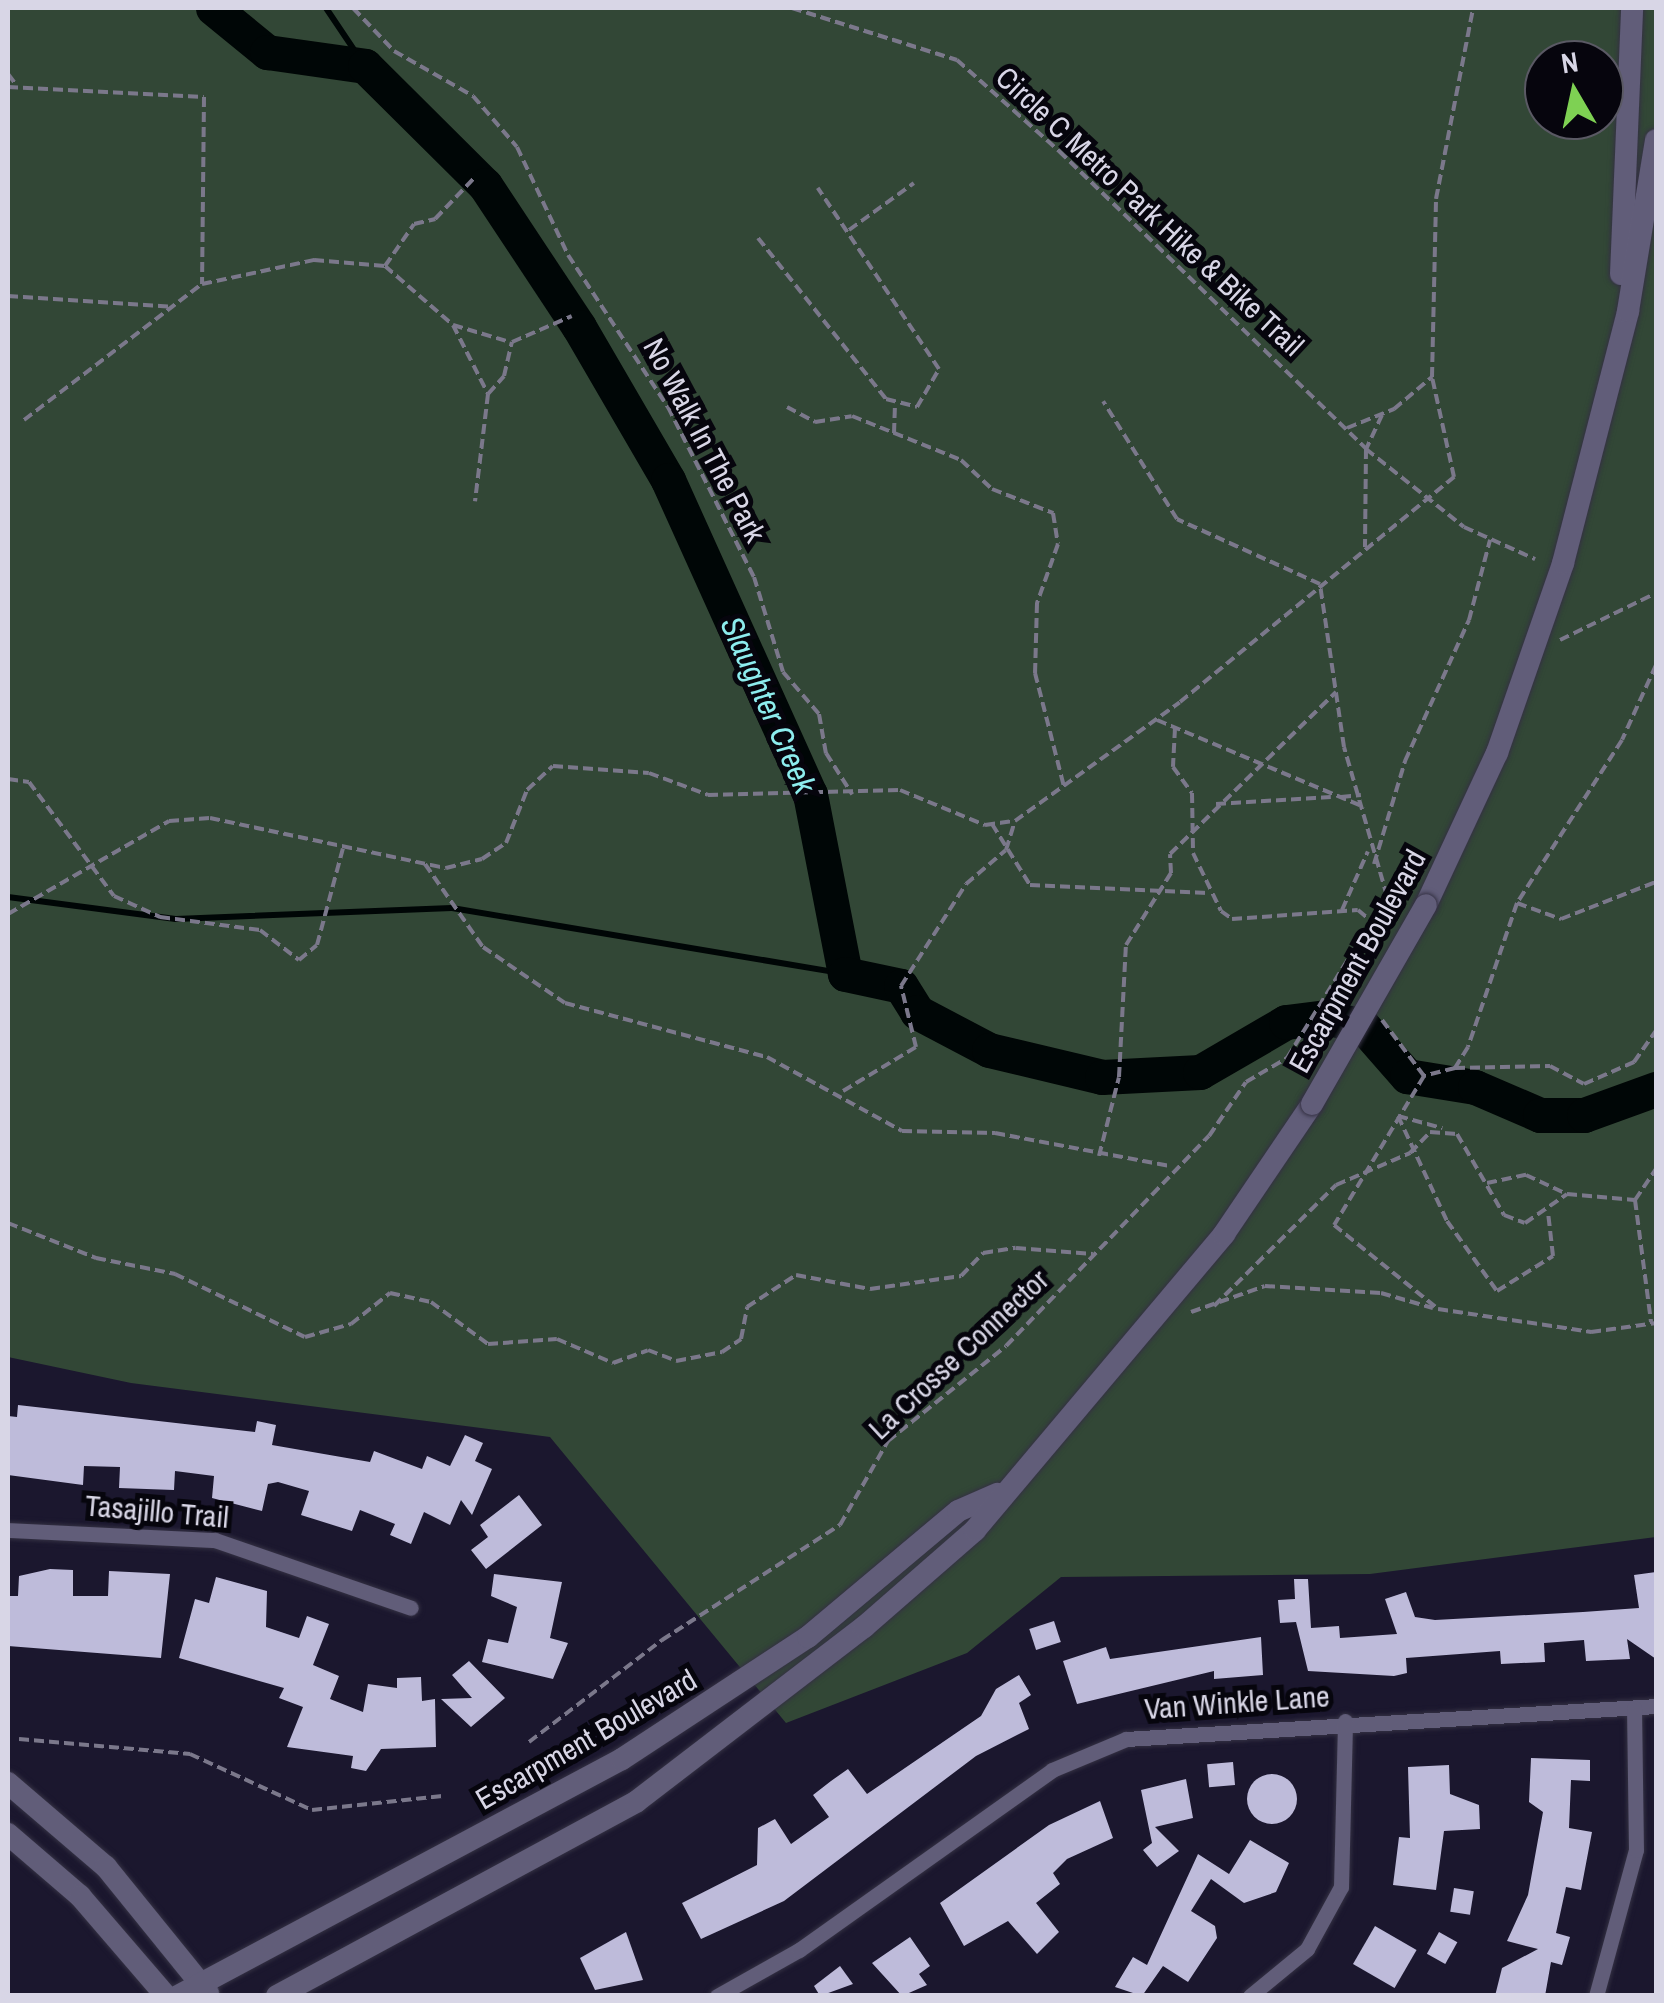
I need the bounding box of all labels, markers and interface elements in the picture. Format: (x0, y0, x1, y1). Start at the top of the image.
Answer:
north arrow (1524, 40, 1624, 140)
text: N (1558, 42, 1581, 82)
street label: Circle C Metro Park Hike & Bike Trail (989, 59, 1311, 363)
street label: No Walk In The Park (636, 332, 774, 548)
water label: Slaughter Creek (712, 611, 824, 799)
street label: Escarpment Boulevard (1281, 843, 1433, 1079)
street label: La Crosse Connector (861, 1262, 1055, 1446)
street label: Tasajillo Trail (83, 1487, 231, 1535)
street label: Escarpment Boulevard (469, 1661, 703, 1817)
street label: Van Winkle Lane (1143, 1678, 1331, 1726)

